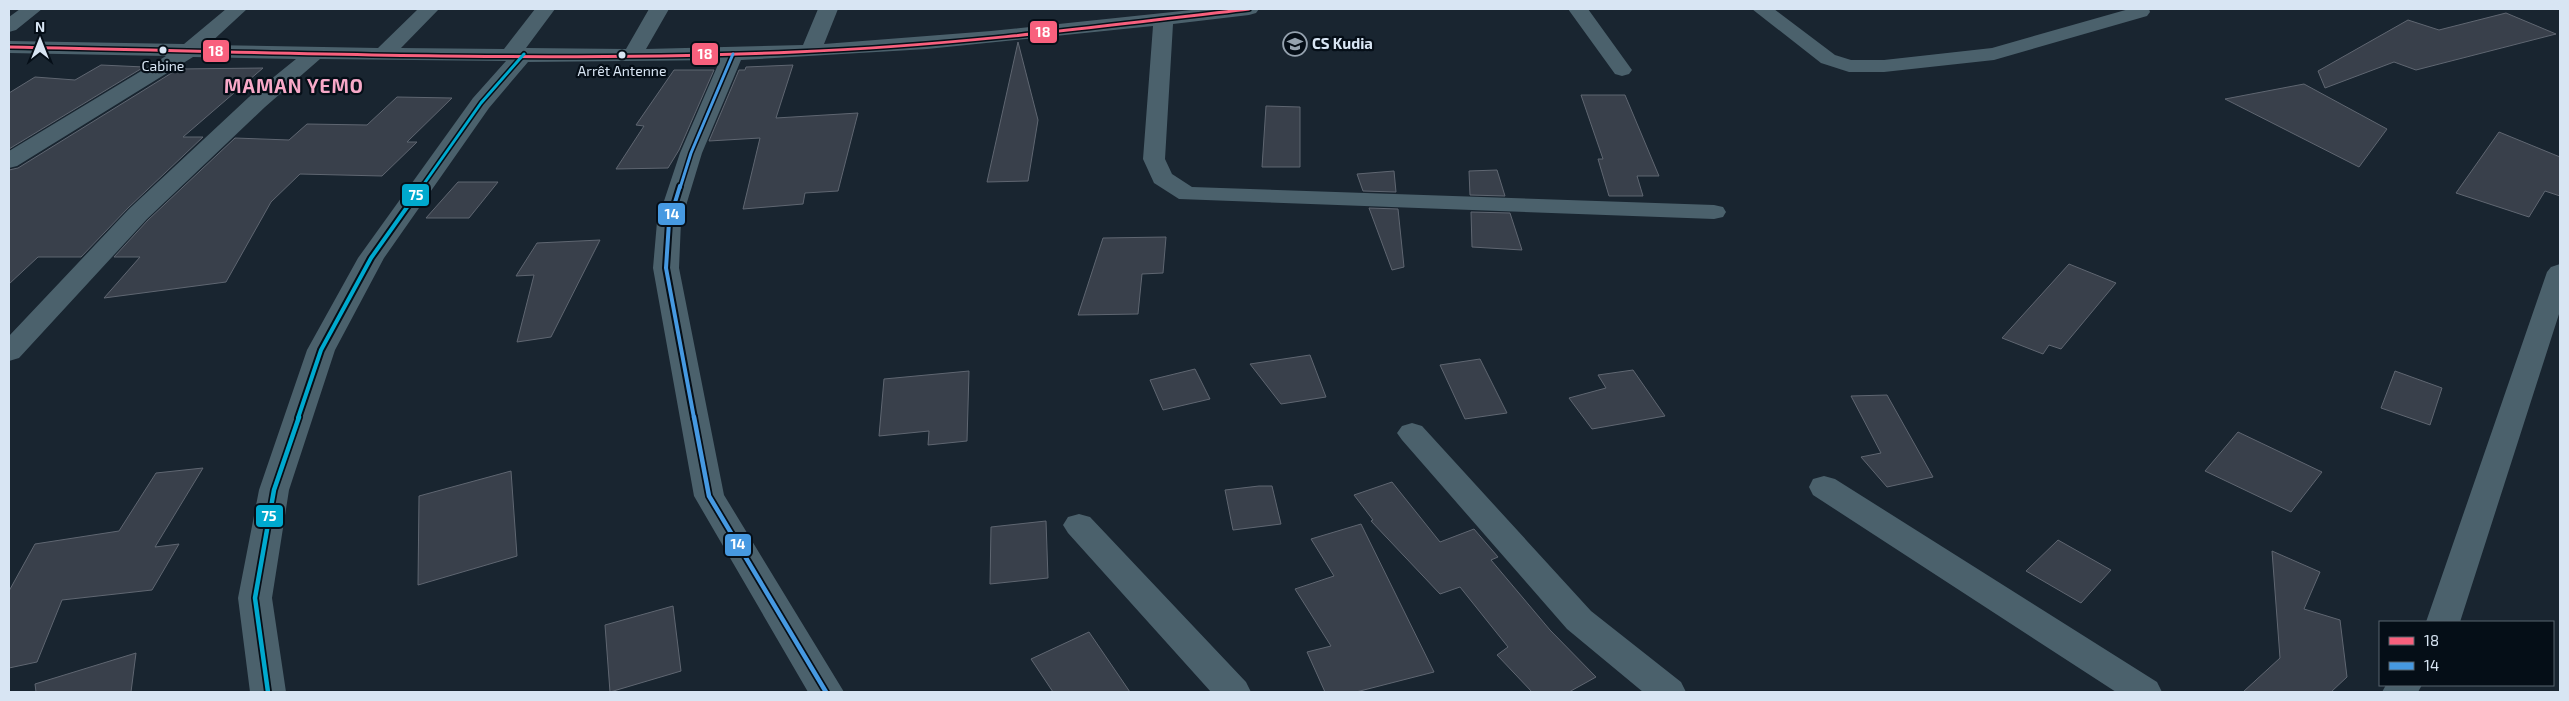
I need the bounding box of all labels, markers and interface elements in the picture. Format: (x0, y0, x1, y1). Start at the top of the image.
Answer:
north arrow (15, 15, 65, 65)
text: N (35, 18, 45, 35)
line badge: 18 (1029, 20, 1058, 44)
text: 18 (1036, 23, 1050, 40)
school or university icon: CS Kudia (1282, 31, 1308, 57)
place label: CS Kudia (1312, 34, 1373, 52)
line badge: 18 (202, 39, 230, 63)
text: 18 (209, 42, 223, 59)
line badge: 18 (691, 42, 719, 66)
marker: Cabine (158, 45, 168, 55)
text: 18 (698, 45, 712, 62)
marker: Arrêt Antenne (617, 50, 627, 60)
place label: Cabine (142, 57, 184, 74)
place label: Arrêt Antenne (578, 62, 666, 79)
district label: MAMAN YEMO (224, 74, 364, 97)
line badge: 75 (401, 183, 430, 207)
text: 75 (408, 186, 424, 203)
line badge: 14 (657, 202, 686, 226)
text: 14 (665, 205, 680, 222)
line badge: 75 (255, 504, 284, 528)
text: 75 (261, 507, 277, 524)
line badge: 14 (724, 533, 752, 557)
text: 14 (731, 535, 746, 552)
legend (2379, 621, 2554, 686)
text: 18 (2424, 631, 2439, 649)
text: 14 (2424, 656, 2439, 674)

